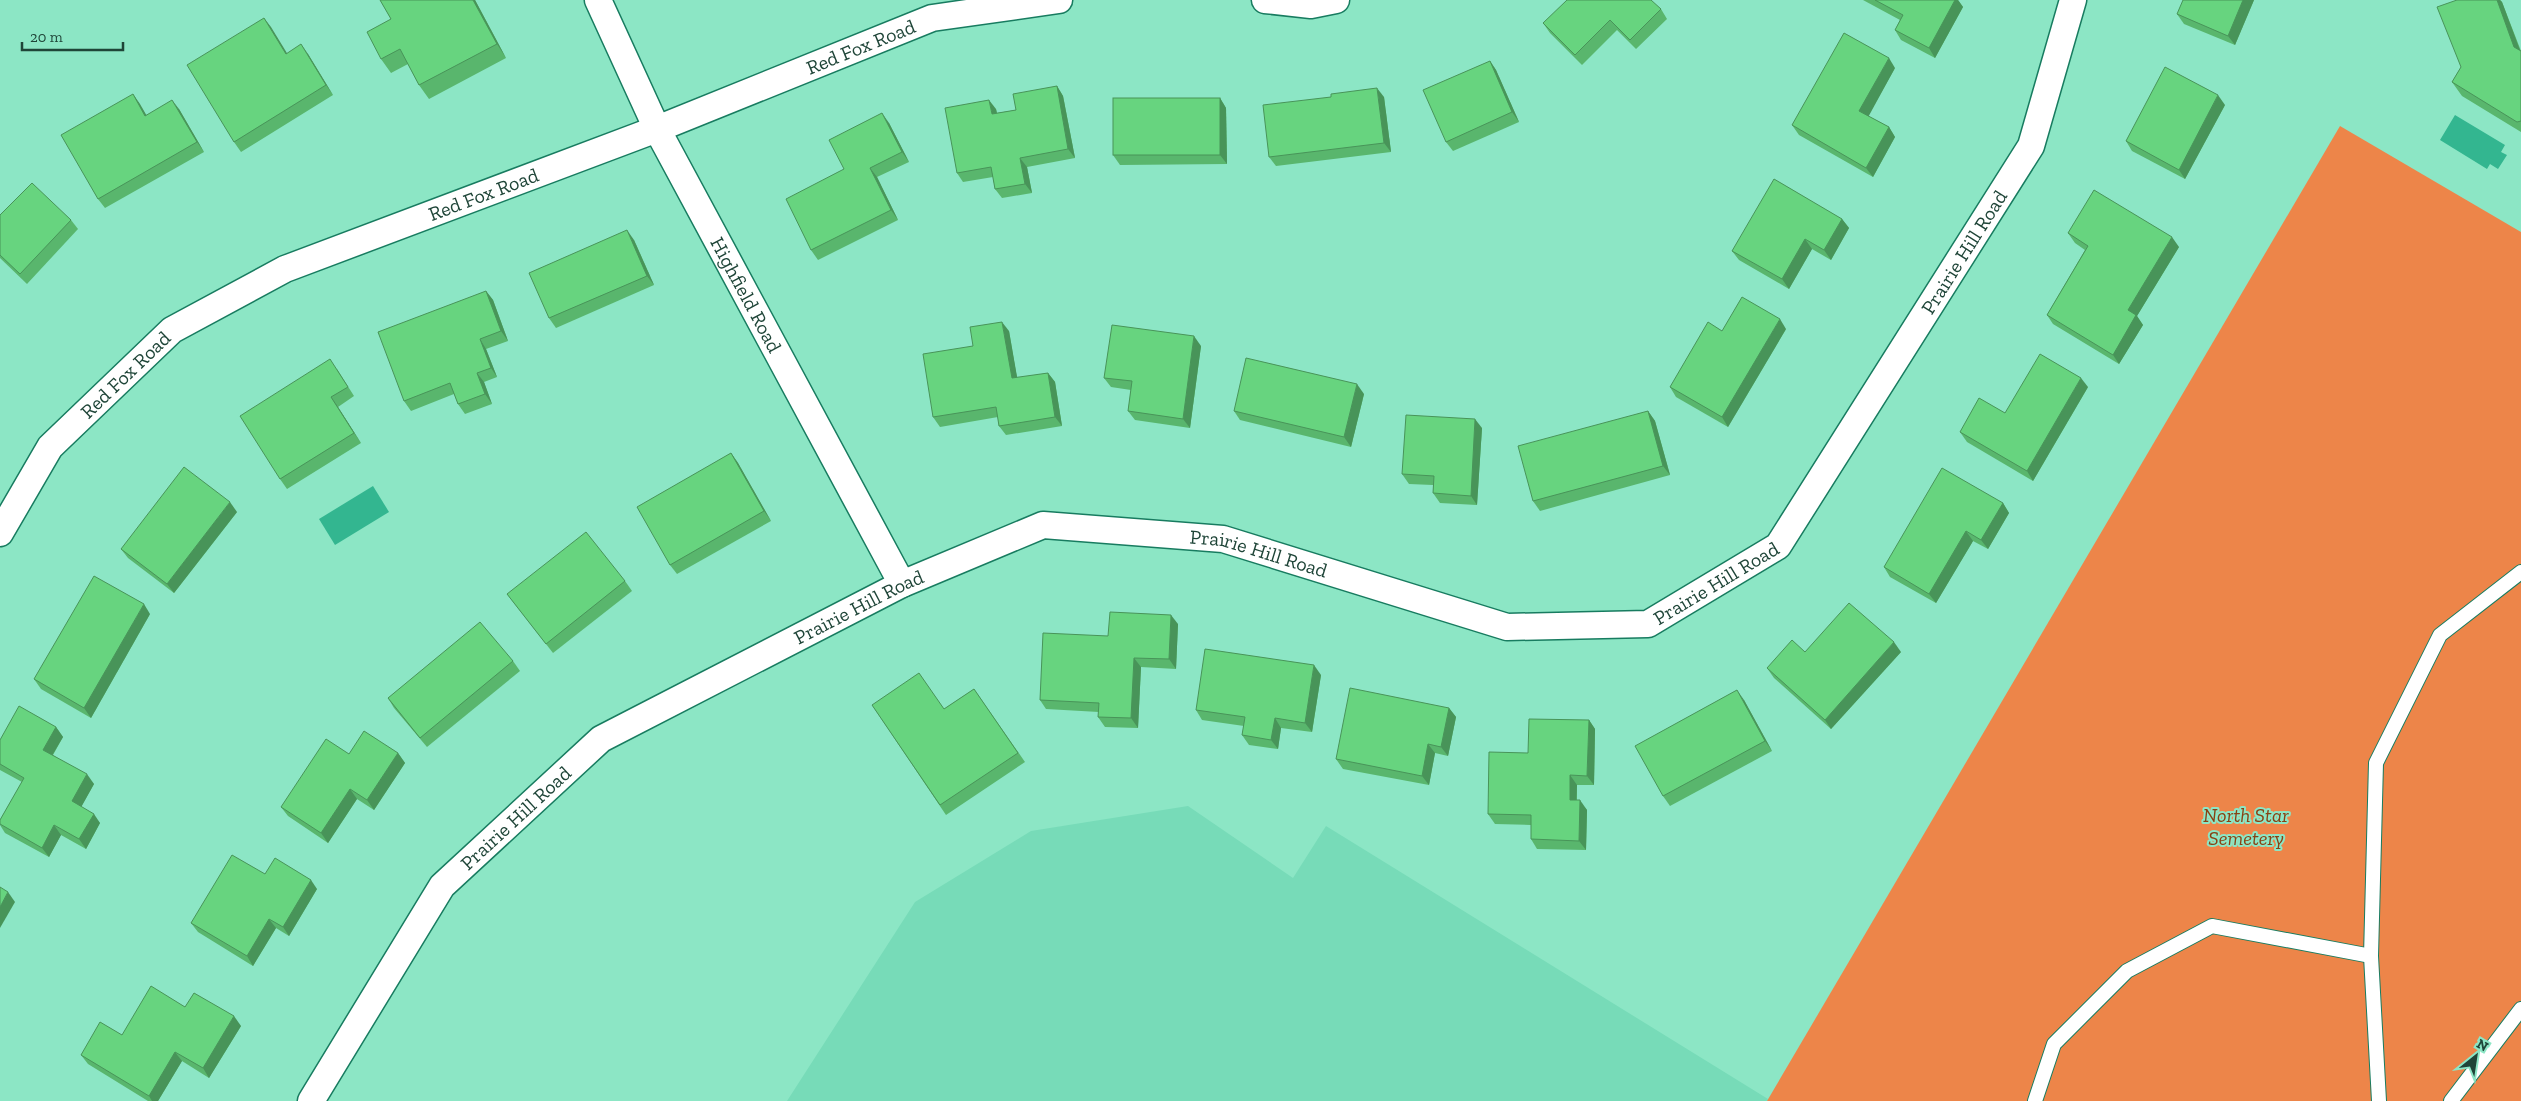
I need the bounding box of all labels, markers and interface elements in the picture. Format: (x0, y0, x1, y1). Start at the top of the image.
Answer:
street label: Red Fox Road (803, 14, 919, 80)
scale bar (22, 20, 124, 52)
text: 20 m (30, 28, 63, 46)
street label: Red Fox Road (425, 163, 542, 226)
street label: Prairie Hill Road (1916, 186, 2012, 319)
street label: Highfield Road (705, 233, 787, 357)
street label: Red Fox Road (75, 326, 175, 423)
street label: Prairie Hill Road (1189, 524, 1330, 583)
street label: Prairie Hill Road (1649, 536, 1783, 630)
street label: Prairie Hill Road (790, 564, 927, 650)
street label: Prairie Hill Road (455, 761, 576, 875)
park label: North Star Semetery (2203, 803, 2289, 850)
north arrow (2451, 1031, 2501, 1081)
text: N (2473, 1035, 2491, 1055)

